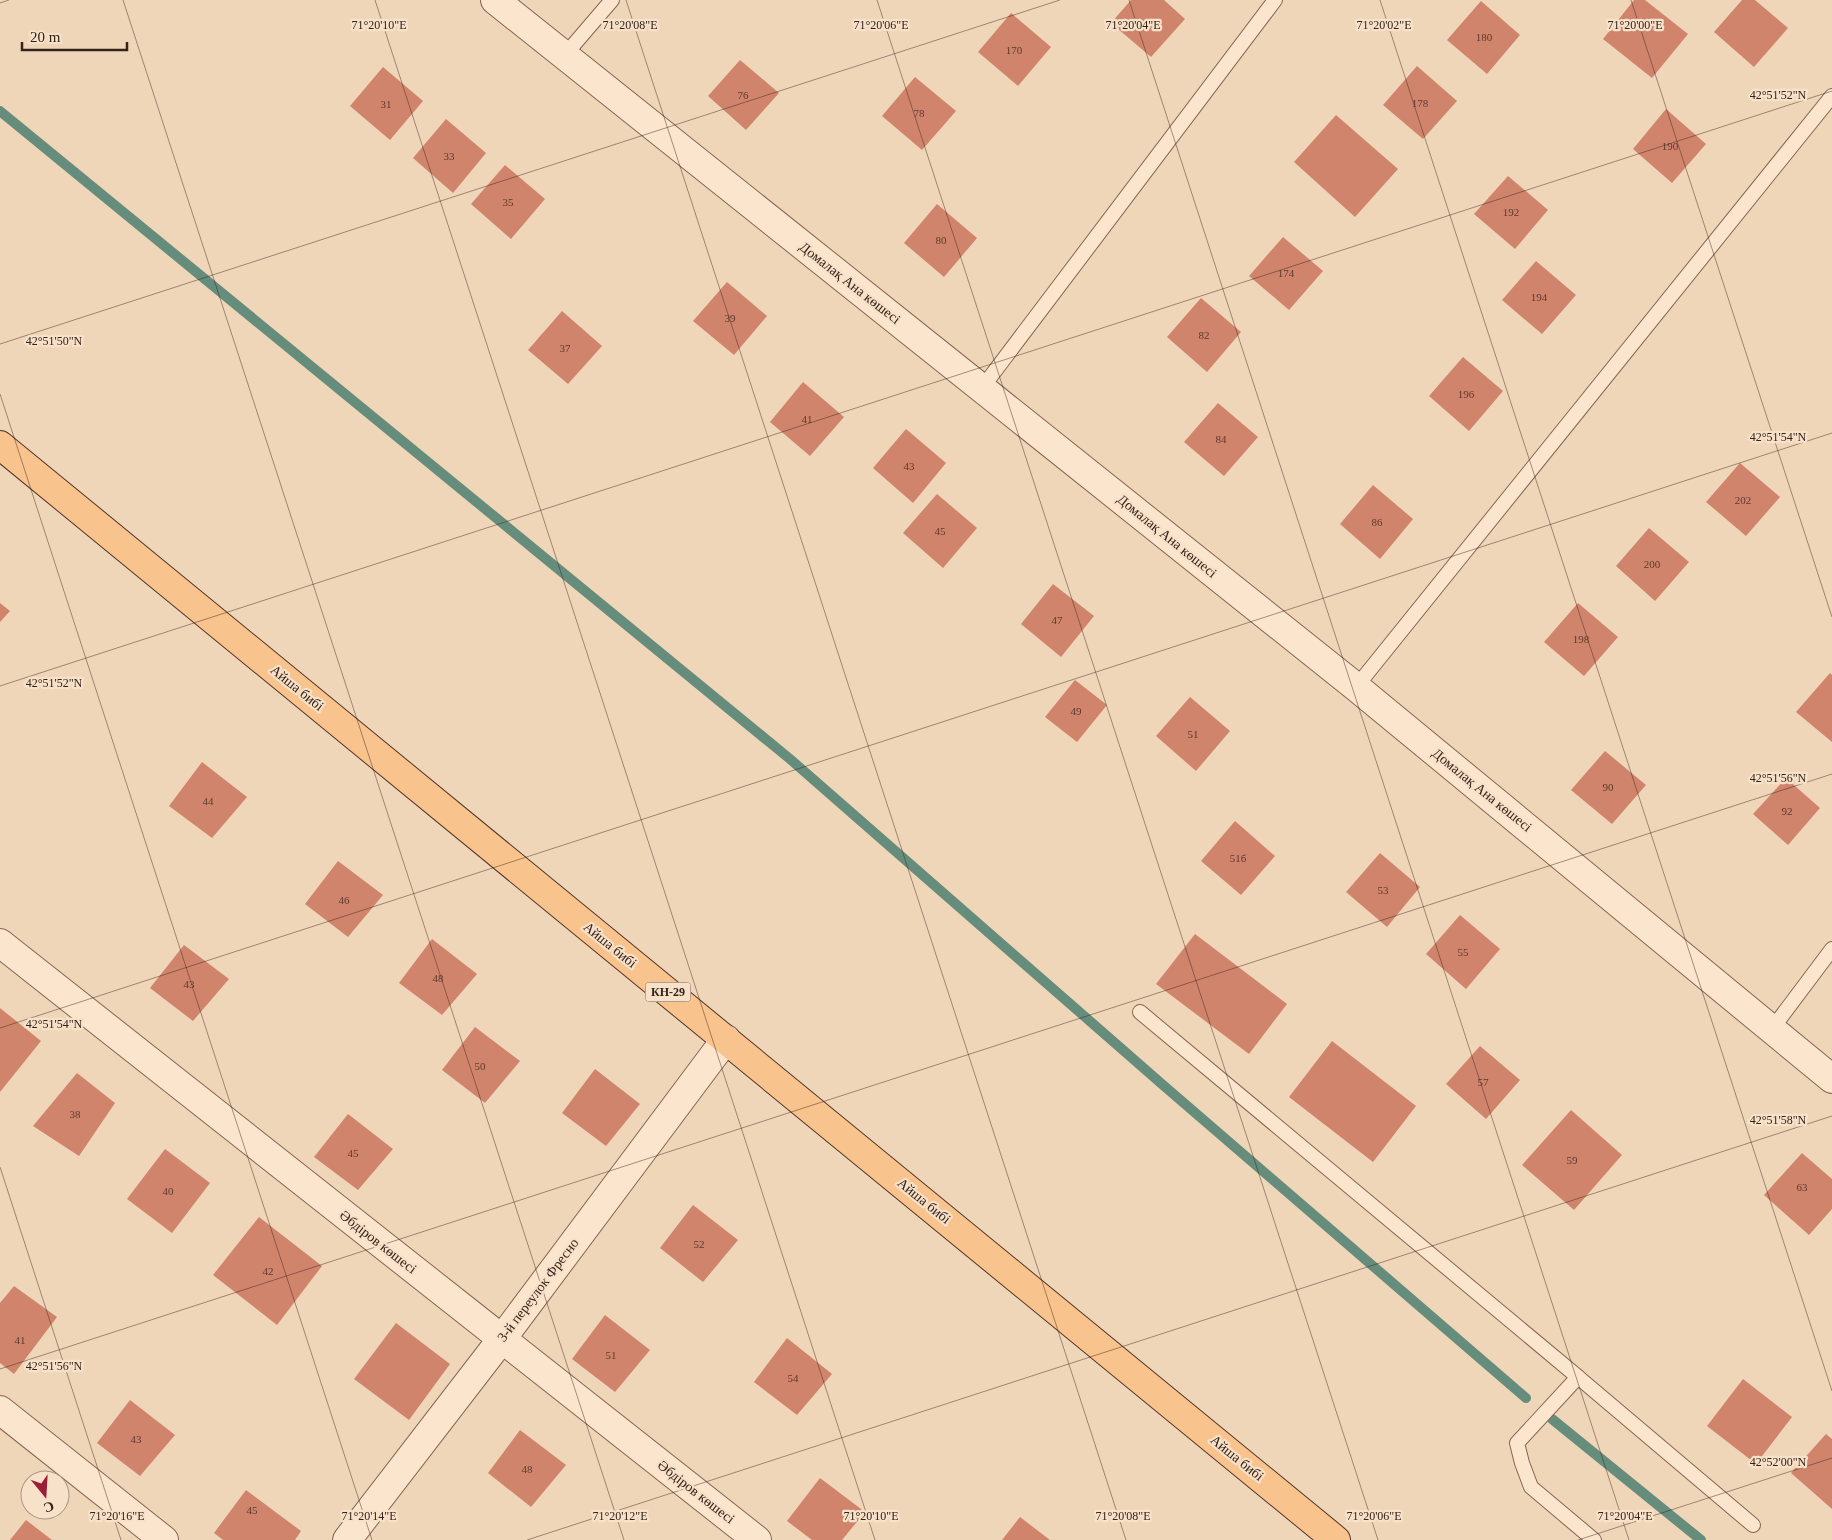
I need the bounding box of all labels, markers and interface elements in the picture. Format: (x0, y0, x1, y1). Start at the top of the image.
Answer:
text: 71°20'10"E (351, 18, 407, 32)
text: 71°20'08"E (602, 18, 658, 32)
text: 71°20'06"E (853, 18, 909, 32)
text: 71°20'04"E (1105, 18, 1161, 32)
text: 71°20'02"E (1356, 18, 1412, 32)
text: 71°20'00"E (1607, 18, 1663, 32)
scale bar (22, 20, 128, 52)
text: 20 m (30, 29, 61, 45)
house number: 180 (1476, 31, 1493, 43)
house number: 170 (1006, 44, 1023, 56)
text: 42°51'52"N (1750, 88, 1807, 102)
house number: 76 (738, 89, 749, 101)
house number: 178 (1412, 97, 1429, 109)
house number: 31 (381, 98, 392, 110)
house number: 78 (914, 107, 925, 119)
house number: 190 (1662, 140, 1679, 152)
house number: 33 (444, 150, 455, 162)
house number: 35 (503, 196, 514, 208)
house number: 192 (1503, 206, 1519, 218)
house number: 80 (936, 234, 947, 246)
street label: Домалақ Ана көшесі (797, 239, 903, 327)
house number: 174 (1278, 267, 1295, 279)
house number: 194 (1531, 291, 1548, 303)
house number: 39 (725, 312, 736, 324)
house number: 82 (1199, 329, 1210, 341)
text: 42°51'50"N (26, 334, 83, 348)
house number: 37 (560, 342, 571, 354)
house number: 196 (1458, 388, 1475, 400)
house number: 41 (802, 413, 813, 425)
text: 42°51'54"N (1750, 430, 1807, 444)
house number: 84 (1216, 433, 1227, 445)
house number: 43 (904, 460, 915, 472)
street label: Домалақ Ана көшесі (1114, 491, 1220, 581)
house number: 202 (1735, 494, 1751, 506)
house number: 86 (1372, 516, 1383, 528)
house number: 45 (935, 525, 946, 537)
house number: 200 (1644, 558, 1661, 570)
house number: 47 (1052, 614, 1063, 626)
house number: 198 (1573, 633, 1590, 645)
street label: Айша бибі (268, 662, 327, 714)
text: 42°51'52"N (26, 676, 83, 690)
house number: 49 (1071, 705, 1082, 717)
house number: 51 (1188, 728, 1199, 740)
street label: Домалақ Ана көшесі (1429, 745, 1535, 835)
text: 42°51'56"N (1750, 771, 1807, 785)
house number: 90 (1603, 781, 1614, 793)
house number: 44 (203, 795, 214, 807)
house number: 92 (1782, 805, 1793, 817)
house number: 51б (1230, 852, 1247, 864)
house number: 53 (1378, 884, 1389, 896)
house number: 46 (339, 894, 350, 906)
street label: Айша бибі (581, 919, 640, 971)
house number: 55 (1458, 946, 1469, 958)
house number: 48 (433, 972, 444, 984)
house number: 43 (184, 978, 195, 990)
road number: КН-29 (646, 982, 690, 1002)
text: 42°51'54"N (26, 1017, 83, 1031)
house number: 50 (475, 1060, 486, 1072)
house number: 57 (1478, 1076, 1489, 1088)
house number: 38 (70, 1108, 81, 1120)
text: 42°51'58"N (1750, 1113, 1807, 1127)
house number: 45 (348, 1147, 359, 1159)
house number: 59 (1567, 1154, 1578, 1166)
street label: Айша бибі (895, 1175, 954, 1227)
house number: 63 (1797, 1181, 1808, 1193)
house number: 40 (163, 1185, 174, 1197)
street label: Әбдіров көшесі (337, 1207, 419, 1277)
street label: 3-й переулок Фресно (494, 1235, 582, 1345)
house number: 52 (694, 1238, 705, 1250)
house number: 42 (263, 1265, 274, 1277)
house number: 41 (15, 1334, 26, 1346)
house number: 51 (606, 1349, 617, 1361)
text: 42°51'56"N (26, 1359, 83, 1373)
house number: 54 (788, 1372, 799, 1384)
street label: Айша бибі (1208, 1432, 1267, 1484)
house number: 43 (131, 1433, 142, 1445)
text: 42°52'00"N (1750, 1455, 1807, 1469)
street label: Әбдіров көшесі (655, 1457, 737, 1527)
house number: 48 (522, 1463, 533, 1475)
north arrow (20, 1470, 70, 1520)
text: С (42, 1498, 56, 1516)
house number: 45 (247, 1504, 258, 1516)
text: 71°20'16"E (89, 1509, 145, 1523)
text: 71°20'14"E (341, 1509, 397, 1523)
text: 71°20'12"E (592, 1509, 648, 1523)
text: 71°20'10"E (843, 1509, 899, 1523)
text: 71°20'08"E (1095, 1509, 1151, 1523)
text: 71°20'06"E (1346, 1509, 1402, 1523)
text: 71°20'04"E (1597, 1509, 1653, 1523)

